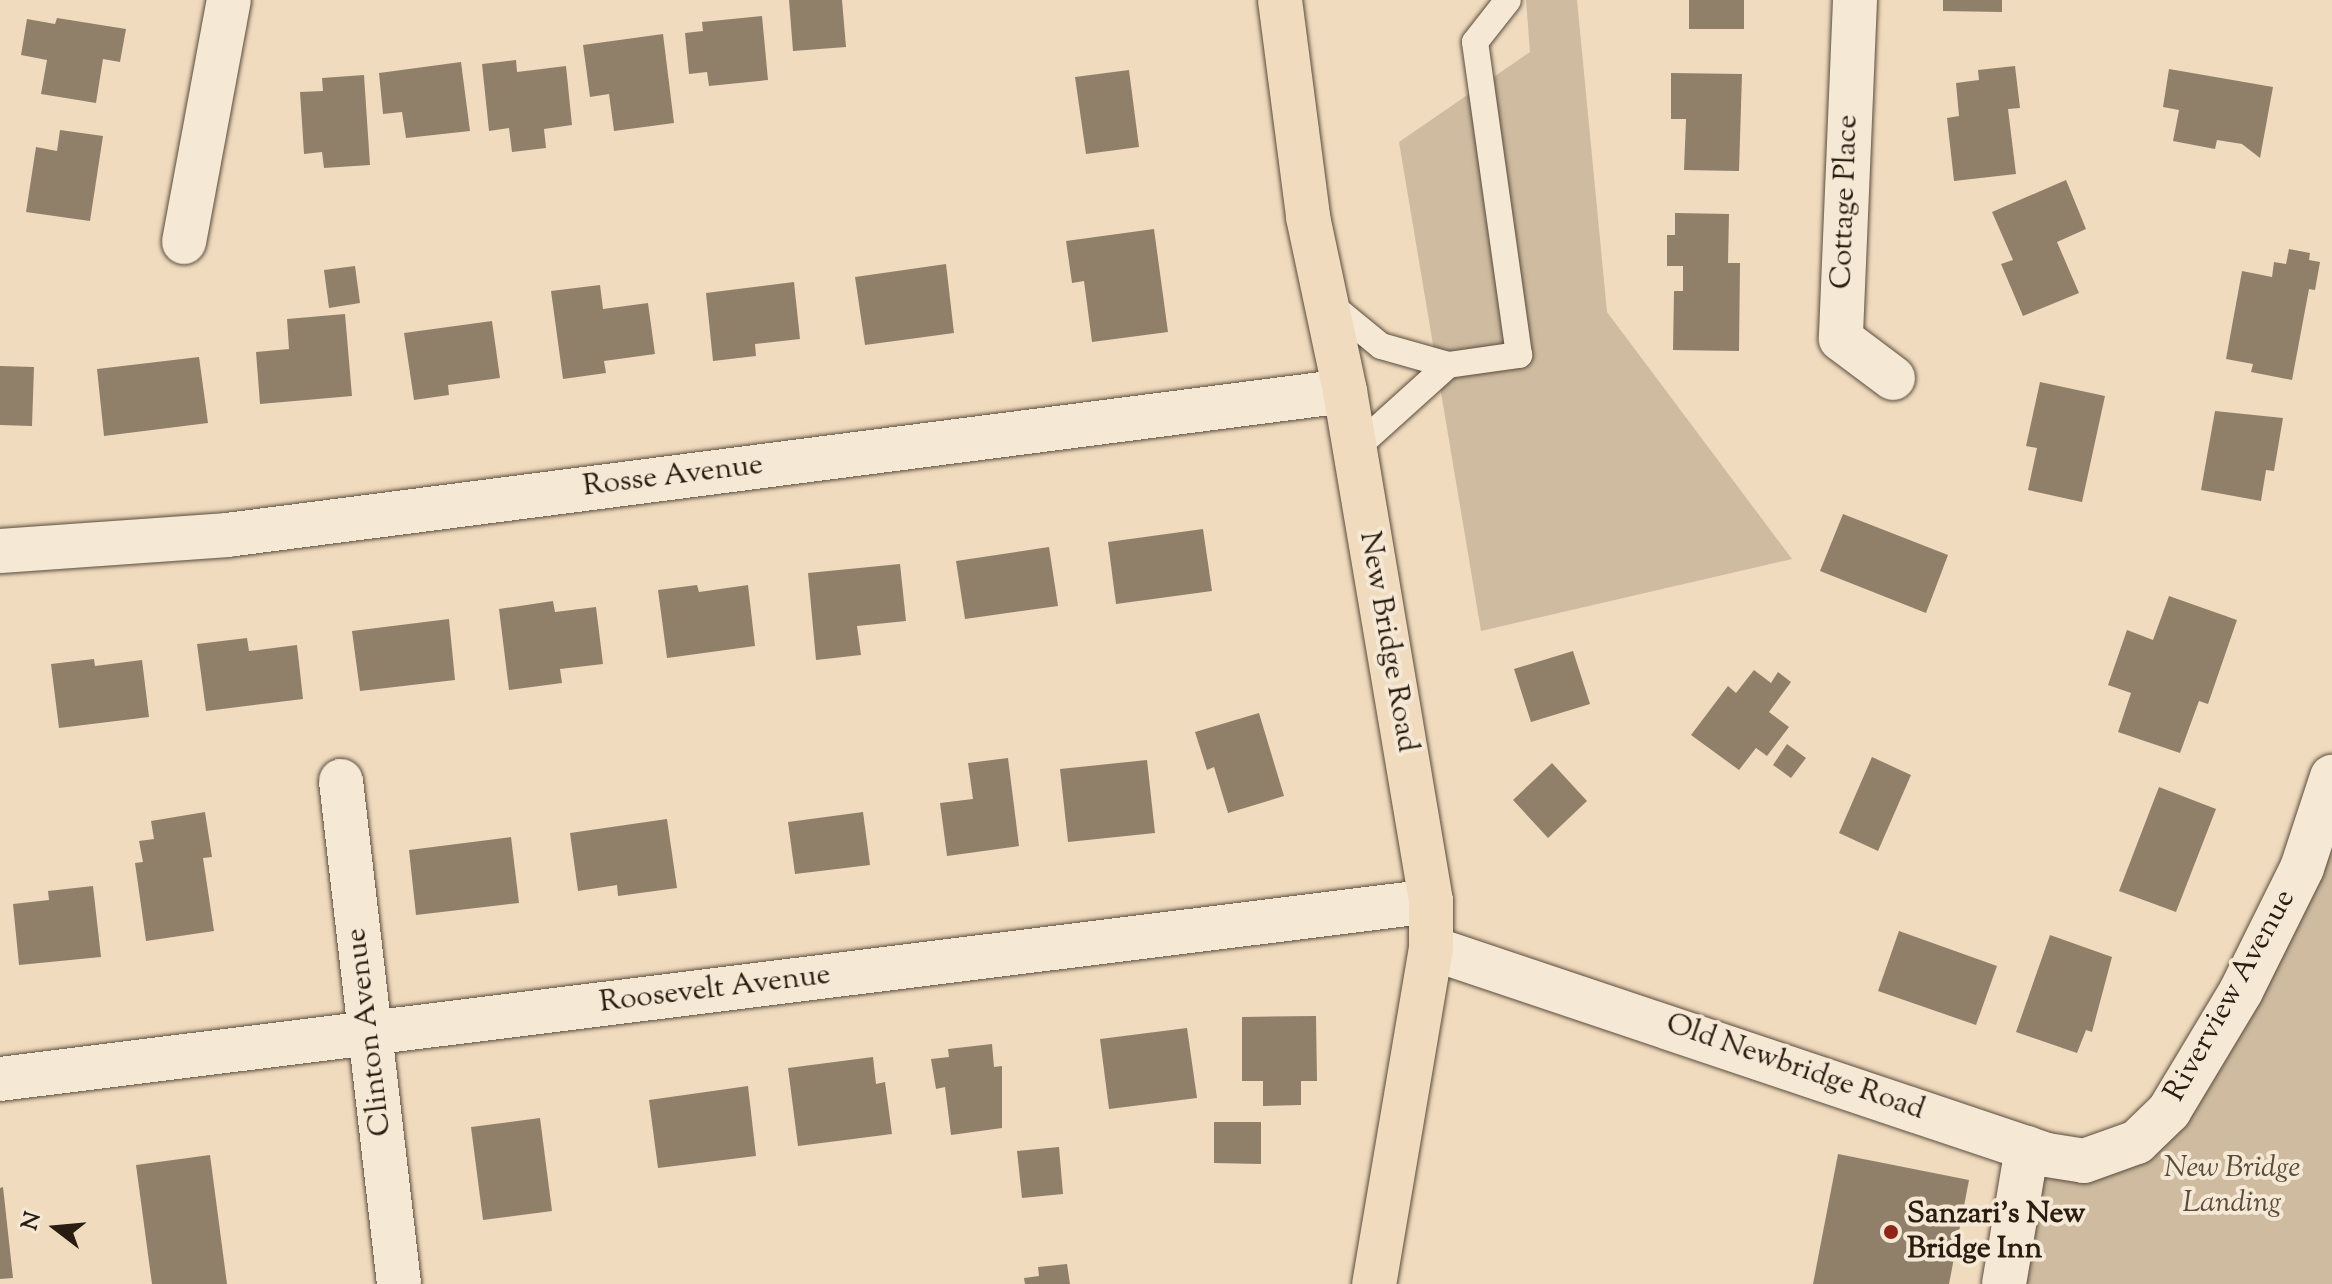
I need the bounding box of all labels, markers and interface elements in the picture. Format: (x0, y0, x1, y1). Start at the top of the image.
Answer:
street label: Cottage Place (1825, 114, 1867, 290)
street label: Rosse Avenue (581, 448, 765, 506)
street label: New Bridge Road (1350, 529, 1424, 755)
street label: Riverview Avenue (2158, 884, 2304, 1108)
street label: Clinton Avenue (339, 926, 401, 1138)
street label: Roosevelt Avenue (597, 958, 833, 1022)
street label: Old Newbridge Road (1661, 1007, 1929, 1129)
park label: New Bridge Landing (2164, 1151, 2300, 1222)
north arrow (16, 1188, 96, 1268)
place label: Sanzari's New Bridge Inn (1907, 1197, 2085, 1268)
text: N (15, 1209, 51, 1234)
marker: Sanzari's New Bridge Inn (1882, 1223, 1900, 1241)

